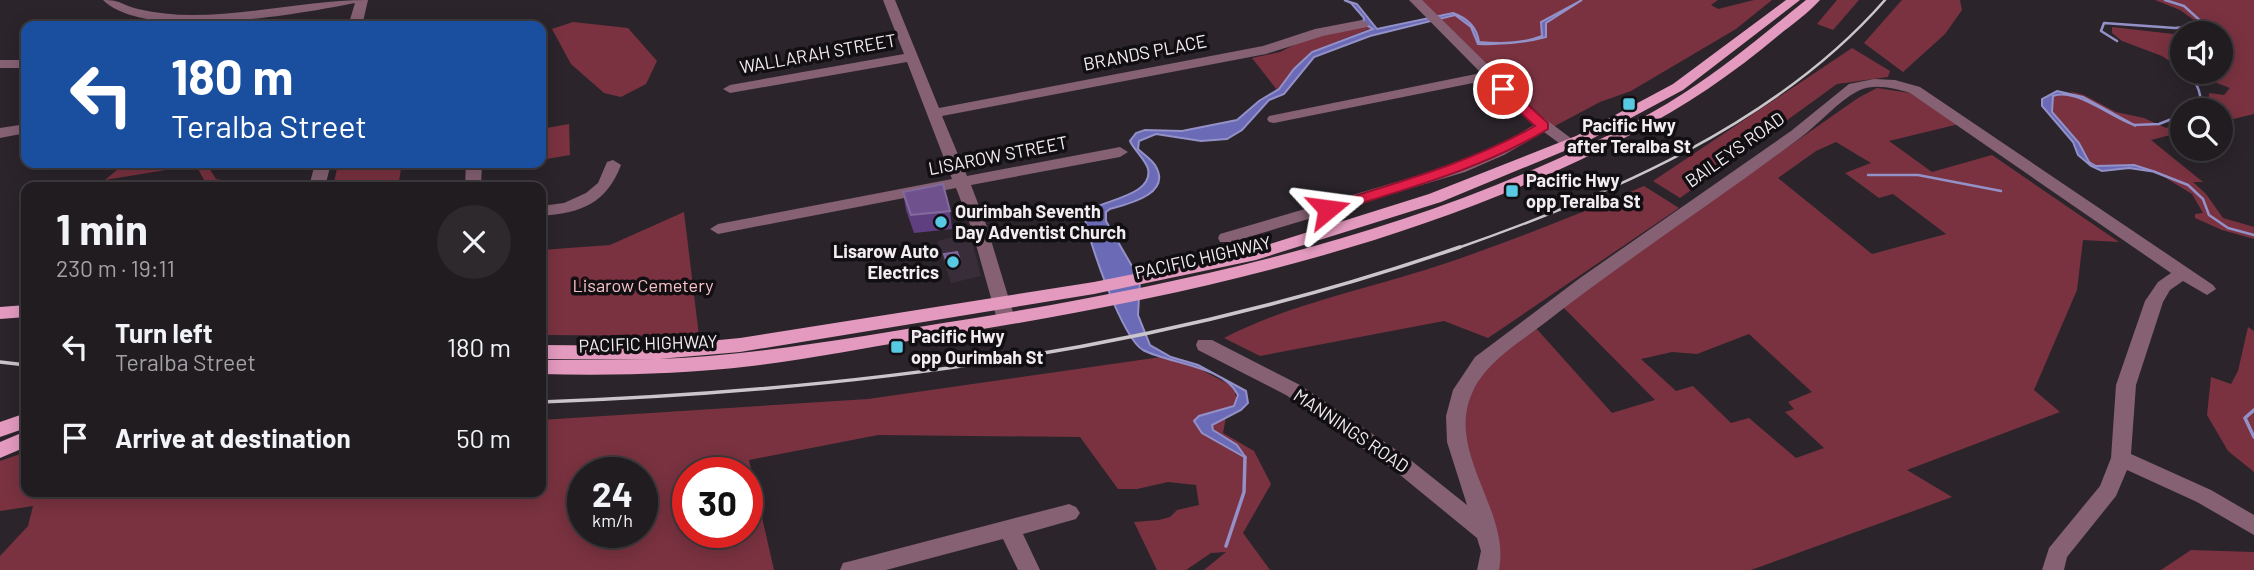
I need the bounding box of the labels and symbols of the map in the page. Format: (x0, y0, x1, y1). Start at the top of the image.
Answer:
street label: WALLARAH STREET (738, 28, 898, 78)
street label: BRANDS PLACE (1081, 29, 1208, 75)
pin (1473, 59, 1533, 119)
marker: Pacific Hwy after Teralba St (1621, 96, 1637, 112)
street label: BAILEYS ROAD (1681, 107, 1788, 191)
place label: Pacific Hwy after Teralba St (1567, 114, 1691, 157)
street label: LISAROW STREET (926, 131, 1069, 179)
place label: Pacific Hwy opp Teralba St (1526, 169, 1641, 212)
position arrow (1291, 172, 1365, 246)
marker: Pacific Hwy opp Teralba St (1504, 183, 1520, 199)
place label: Ourimbah Seventh Day Adventist Church (955, 200, 1126, 243)
marker: Ourimbah Seventh Day Adventist Church (933, 214, 949, 230)
street label: PACIFIC HIGHWAY (1132, 231, 1273, 283)
place label: Lisarow Auto Electrics (833, 240, 939, 283)
marker: Lisarow Auto Electrics (945, 254, 961, 270)
park label: Lisarow Cemetery (572, 274, 714, 296)
place label: Pacific Hwy opp Ourimbah St (911, 325, 1043, 368)
street label: PACIFIC HIGHWAY (578, 330, 718, 356)
marker: Pacific Hwy opp Ourimbah St (889, 339, 905, 355)
street label: MANNINGS ROAD (1290, 384, 1413, 477)
speed limit sign: 30 (672, 457, 763, 548)

